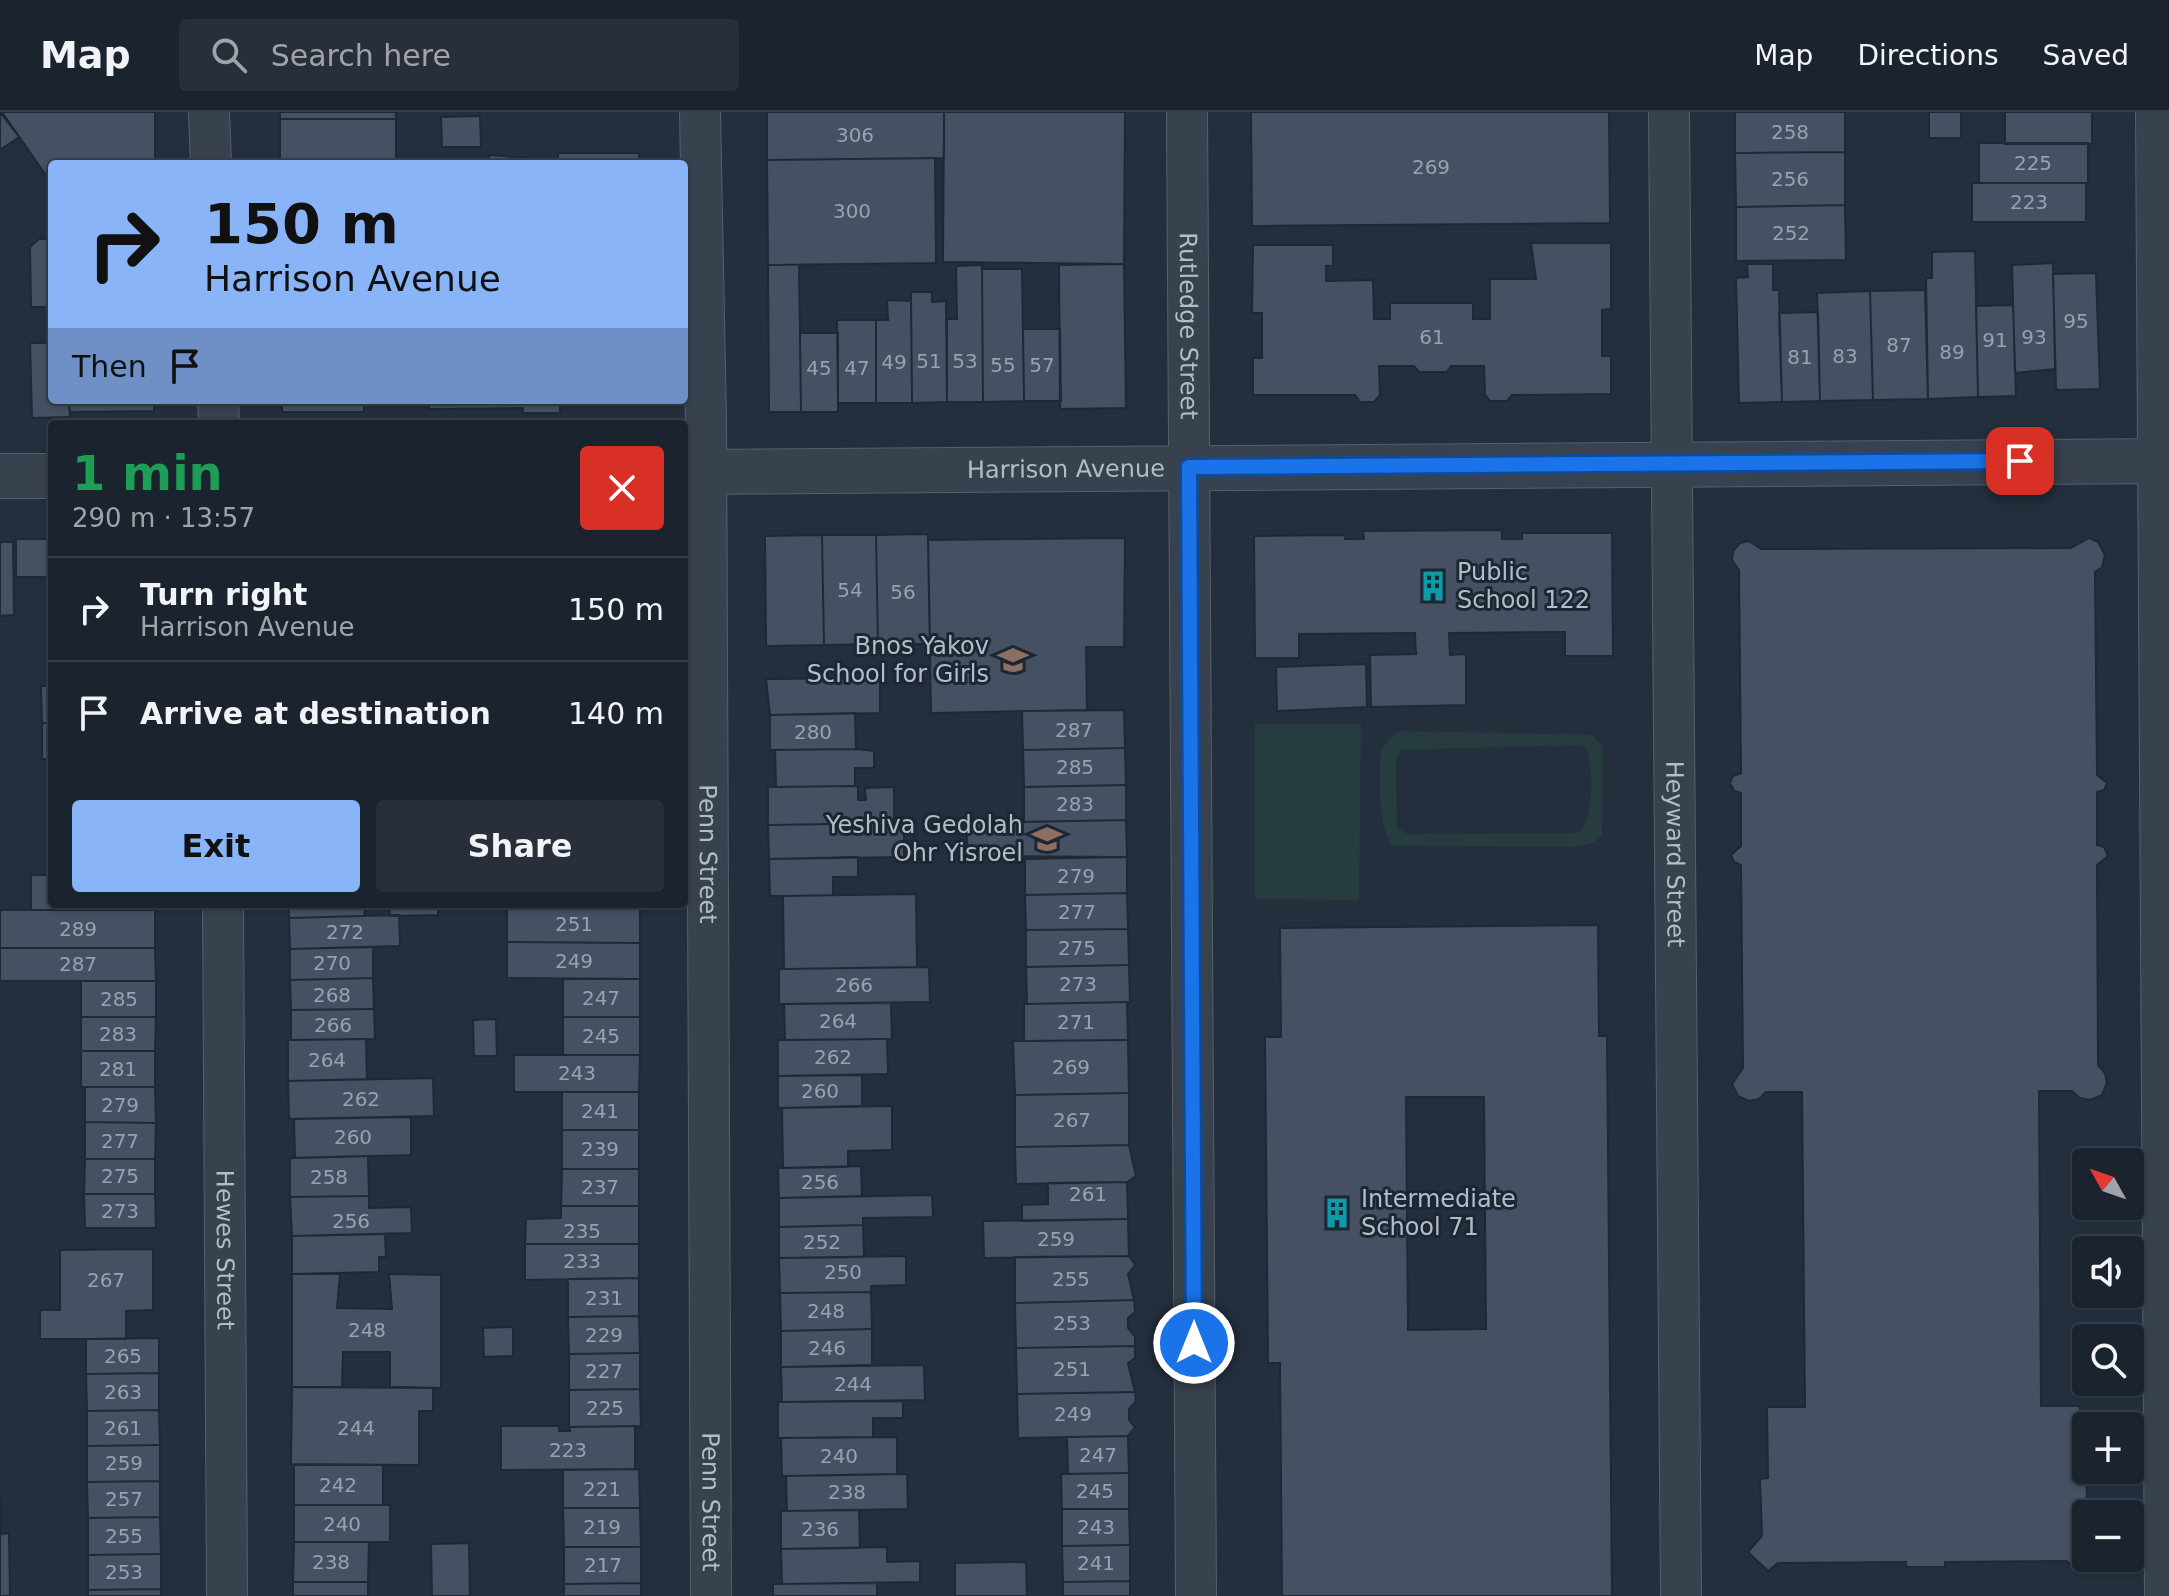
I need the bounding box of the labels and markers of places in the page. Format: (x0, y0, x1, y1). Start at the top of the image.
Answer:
pin (1986, 427, 2054, 495)
place label: Public School 122 (1457, 558, 1590, 614)
building icon: Public School 122 (1416, 569, 1450, 603)
place label: Bnos Yakov School for Girls (807, 632, 989, 688)
school or university icon: Bnos Yakov School for Girls (996, 643, 1030, 677)
place label: Yeshiva Gedolah Ohr Yisroel (825, 811, 1023, 867)
school or university icon: Yeshiva Gedolah Ohr Yisroel (1030, 822, 1064, 856)
place label: Intermediate School 71 (1361, 1185, 1516, 1241)
building icon: Intermediate School 71 (1320, 1196, 1354, 1230)

